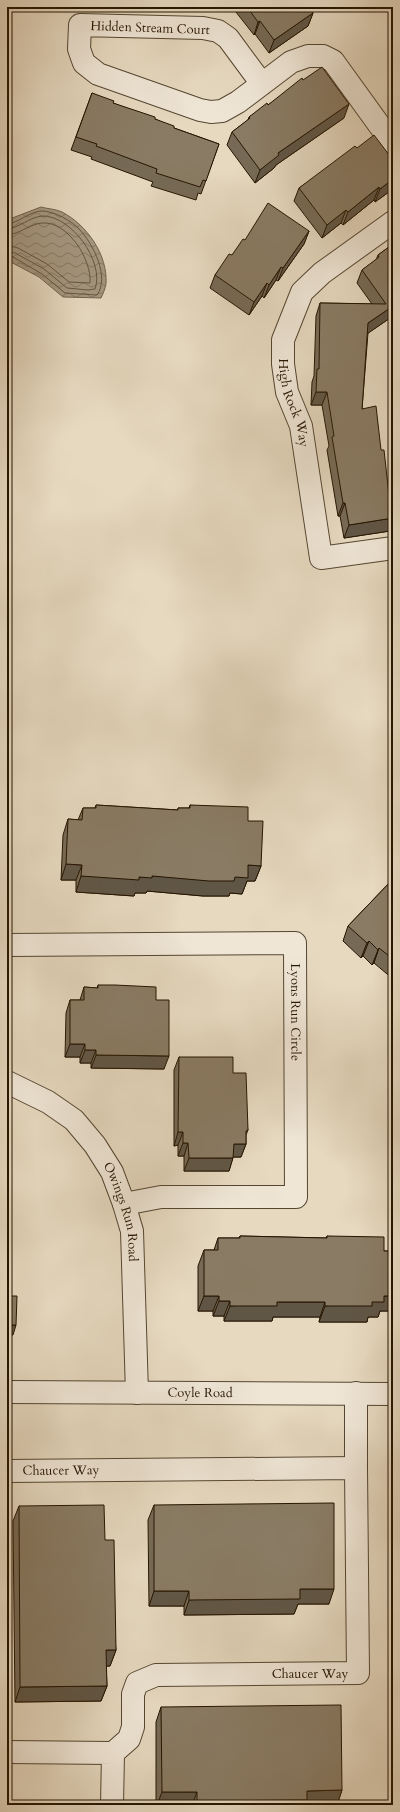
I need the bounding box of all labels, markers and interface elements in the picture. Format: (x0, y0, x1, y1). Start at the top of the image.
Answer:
street label: Hidden Stream Court (90, 17, 210, 39)
street label: High Rock Way (274, 358, 313, 448)
street label: Lyons Run Circle (286, 963, 304, 1061)
street label: Owings Run Road (99, 1158, 142, 1262)
street label: Coyle Road (167, 1384, 233, 1402)
street label: Chaucer Way (23, 1461, 100, 1480)
street label: Chaucer Way (272, 1665, 348, 1683)

